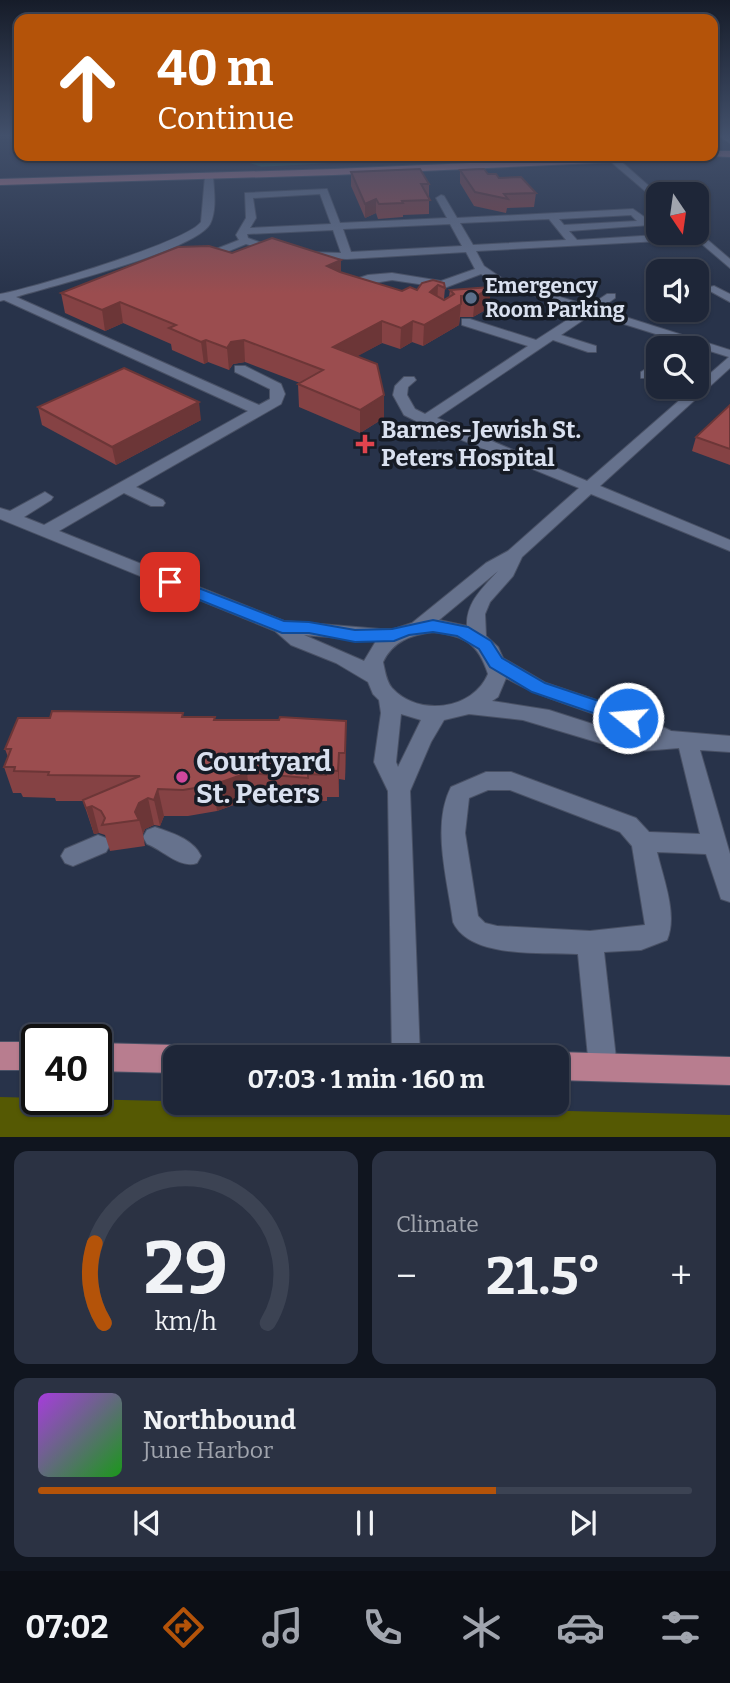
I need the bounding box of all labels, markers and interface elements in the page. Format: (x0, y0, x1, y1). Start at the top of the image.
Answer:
text: 40 m (157, 39, 274, 98)
icon: ahead (42, 42, 133, 133)
text: Continue (157, 99, 294, 137)
north arrow (646, 182, 709, 245)
map controls (646, 182, 709, 399)
button: sound (646, 259, 709, 322)
place label: Emergency Room Parking (485, 273, 625, 323)
marker: Emergency Room Parking (463, 290, 479, 306)
button: search (646, 336, 709, 399)
place label: Barnes-Jewish St. Peters Hospital (381, 416, 581, 472)
marker: Barnes-Jewish St. Peters Hospital (355, 434, 375, 454)
pin (140, 552, 200, 612)
icon: arrive (151, 563, 189, 601)
position arrow (591, 681, 665, 755)
place label: Courtyard St. Peters (196, 745, 331, 810)
marker: Courtyard St. Peters (174, 769, 190, 785)
speed limit sign: 40 (21, 1024, 112, 1115)
text: 07:03 · 1 min · 160 m (247, 1064, 485, 1095)
text: Climate (396, 1210, 479, 1238)
text: 29 (144, 1226, 228, 1313)
text: 21.5° (486, 1245, 601, 1308)
text: − (396, 1253, 417, 1299)
text: + (670, 1253, 692, 1299)
text: km/h (155, 1307, 217, 1337)
text: Northbound (143, 1405, 296, 1436)
text: June Harbor (143, 1436, 273, 1464)
icon: previous (128, 1504, 166, 1542)
icon: pause (346, 1504, 384, 1542)
icon: next (564, 1504, 602, 1542)
icon: directions (159, 1603, 208, 1652)
icon: music (258, 1603, 307, 1652)
icon: phone (358, 1603, 407, 1652)
icon: climate (457, 1603, 506, 1652)
icon: car (556, 1603, 605, 1652)
icon: filters (656, 1603, 705, 1652)
text: 07:02 (25, 1608, 109, 1646)

